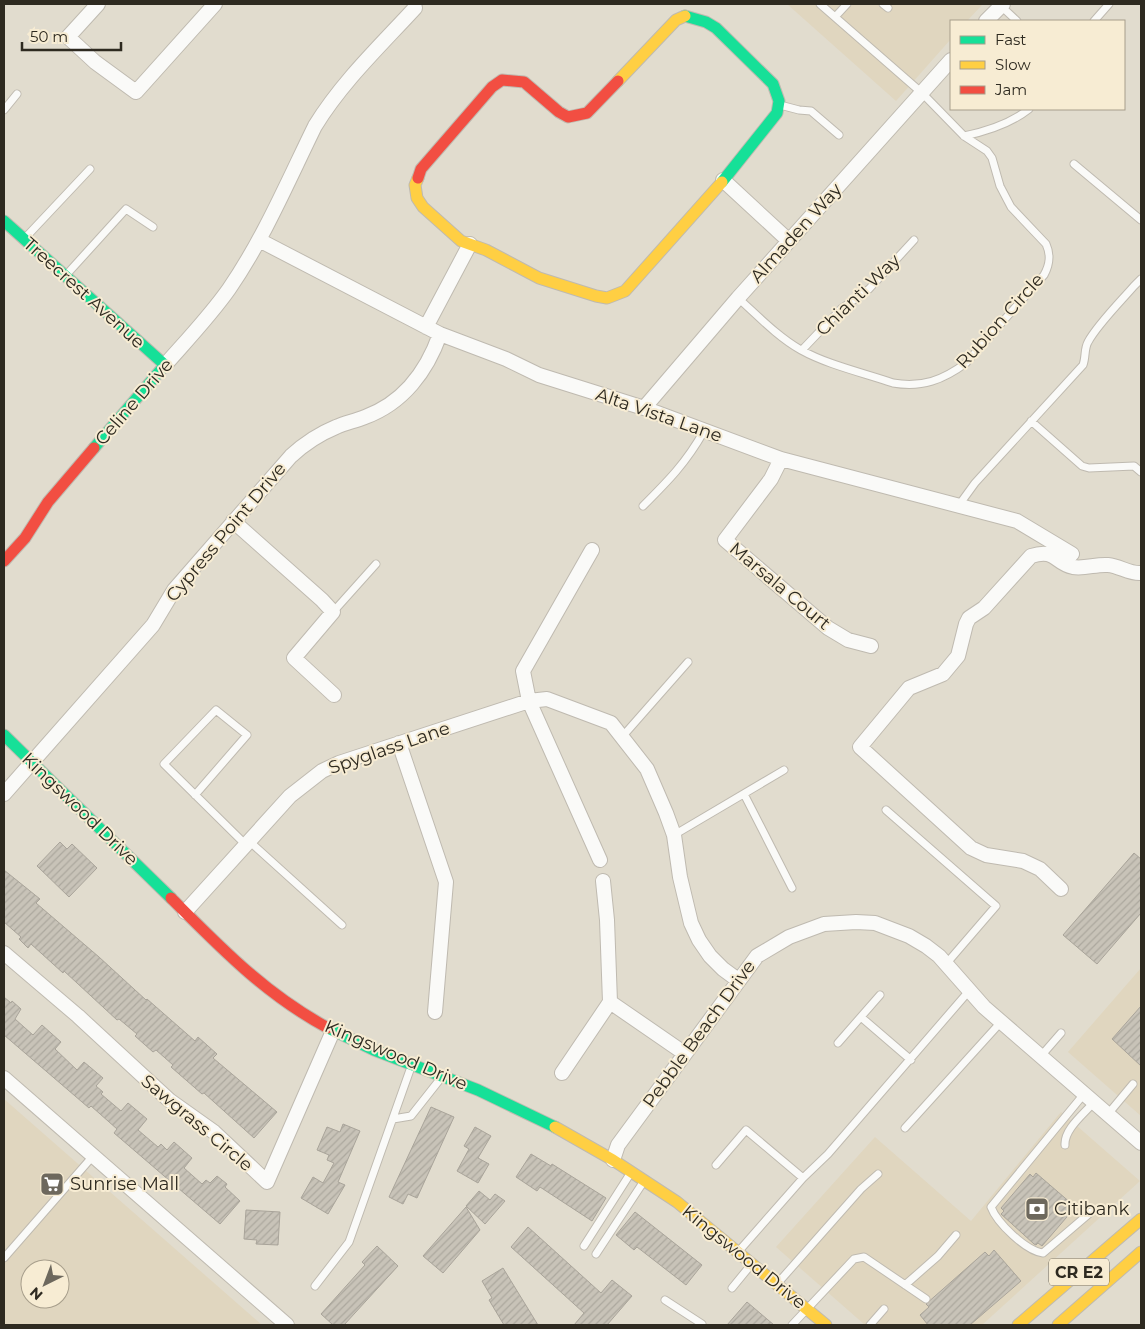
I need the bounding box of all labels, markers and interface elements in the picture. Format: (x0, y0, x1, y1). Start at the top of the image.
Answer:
scale bar (22, 20, 121, 52)
legend (950, 20, 1125, 110)
text: 50 m (30, 27, 68, 46)
text: Fast (995, 30, 1026, 49)
text: Slow (995, 55, 1031, 74)
text: Jam (994, 80, 1027, 99)
street label: Almaden Way (746, 178, 847, 287)
street label: Treecrest Avenue (19, 233, 149, 353)
street label: Chianti Way (811, 249, 905, 341)
street label: Rubion Circle (951, 269, 1049, 373)
street label: Celine Drive (90, 354, 178, 450)
street label: Alta Vista Lane (593, 383, 725, 447)
street label: Cypress Point Drive (161, 458, 291, 606)
street label: Marsala Court (725, 537, 835, 635)
street label: Spyglass Lane (325, 717, 453, 779)
street label: Kingswood Drive (17, 748, 143, 870)
street label: Pebble Beach Drive (638, 956, 760, 1112)
street label: Kingswood Drive (321, 1015, 471, 1095)
street label: Sawgrass Circle (137, 1070, 257, 1176)
supermarket icon: Sunrise Mall (39, 1171, 65, 1197)
place label: Sunrise Mall (70, 1173, 179, 1195)
bank icon: Citibank (1024, 1196, 1050, 1222)
place label: Citibank (1054, 1198, 1130, 1220)
street label: Kingswood Drive (678, 1200, 810, 1314)
road number: CR E2 (1049, 1258, 1109, 1286)
north arrow (20, 1259, 70, 1309)
text: N (26, 1283, 47, 1304)

